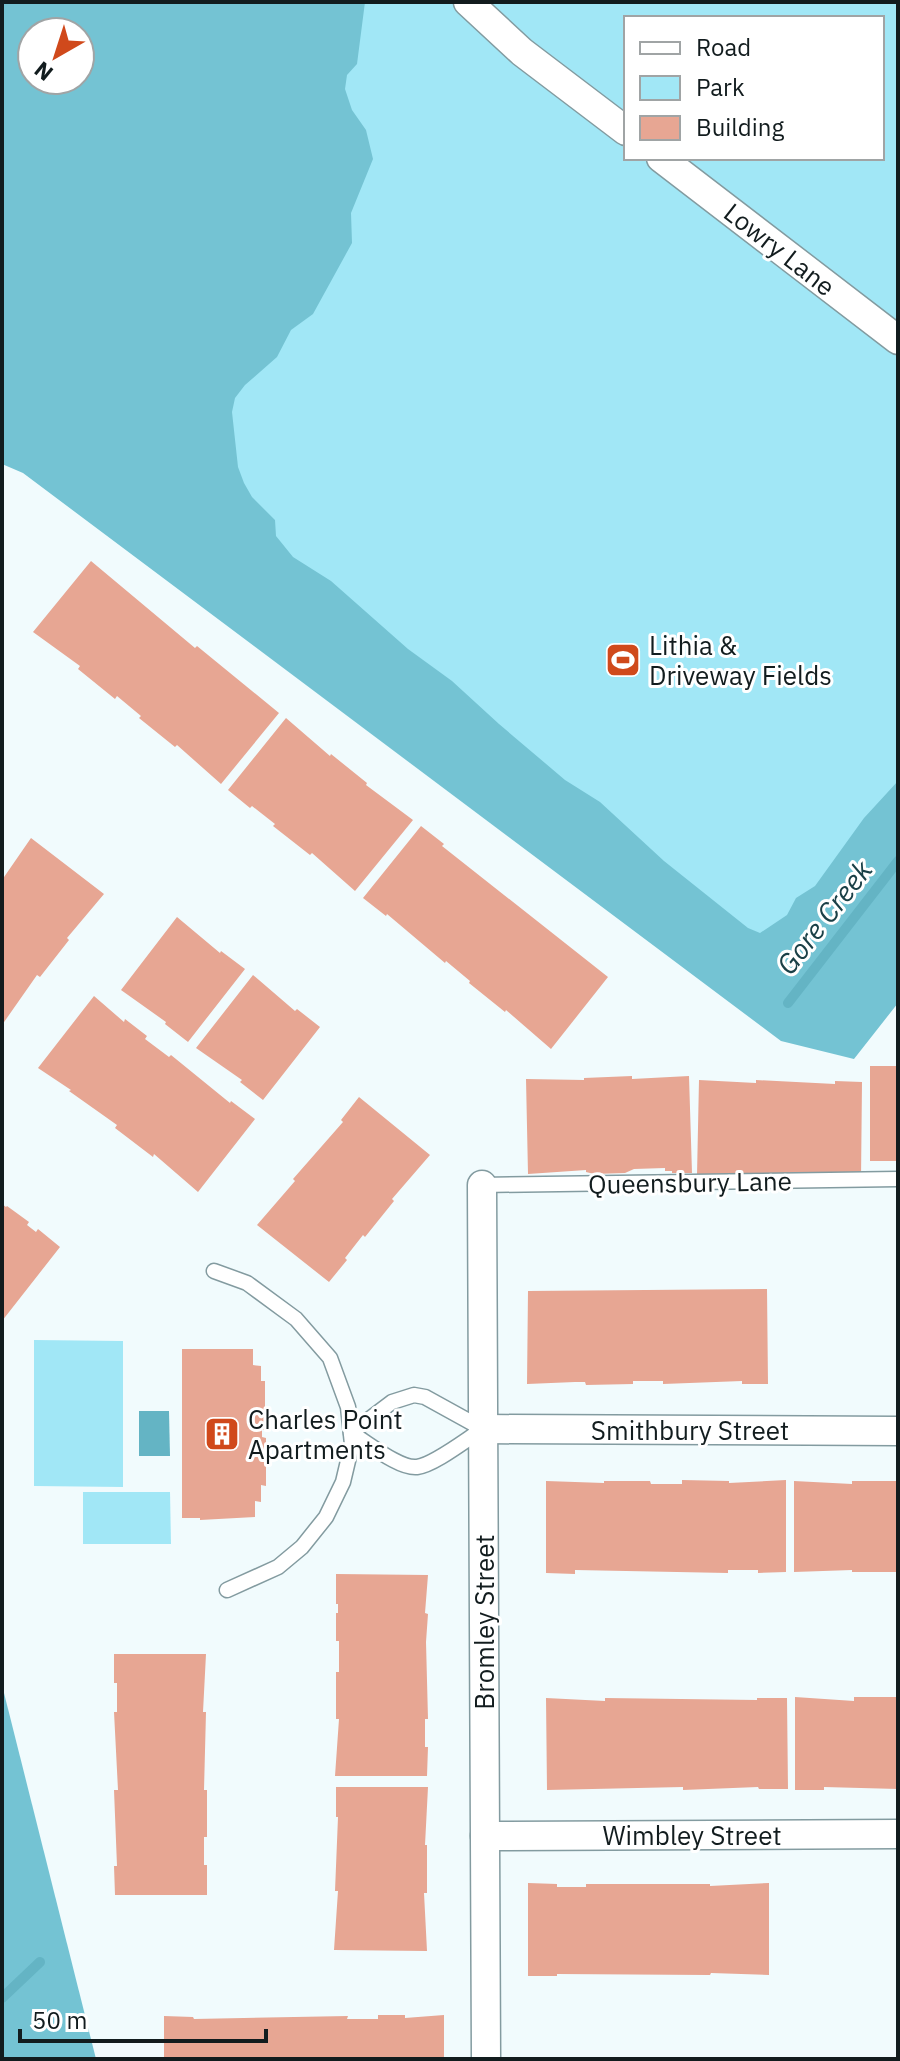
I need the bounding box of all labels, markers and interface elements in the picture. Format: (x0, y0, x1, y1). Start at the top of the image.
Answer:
north arrow (16, 16, 96, 96)
legend (624, 16, 884, 160)
text: Road (696, 31, 751, 63)
text: N (28, 56, 58, 88)
text: Park (696, 71, 745, 103)
text: Building (696, 111, 784, 143)
street label: Lowry Lane (718, 195, 842, 303)
place label: Lithia & Driveway Fields (649, 628, 832, 692)
sports icon: Lithia & Driveway Fields (604, 641, 642, 679)
water label: Gore Creek (768, 852, 880, 982)
street label: Queensbury Lane (588, 1163, 792, 1201)
place label: Charles Point Apartments (248, 1402, 403, 1466)
street label: Smithbury Street (591, 1413, 789, 1447)
building icon: Charles Point Apartments (203, 1415, 241, 1453)
street label: Bromley Street (467, 1534, 501, 1710)
street label: Wimbley Street (602, 1818, 782, 1852)
scale bar (20, 1993, 266, 2043)
text: 50 m (32, 2004, 87, 2036)

